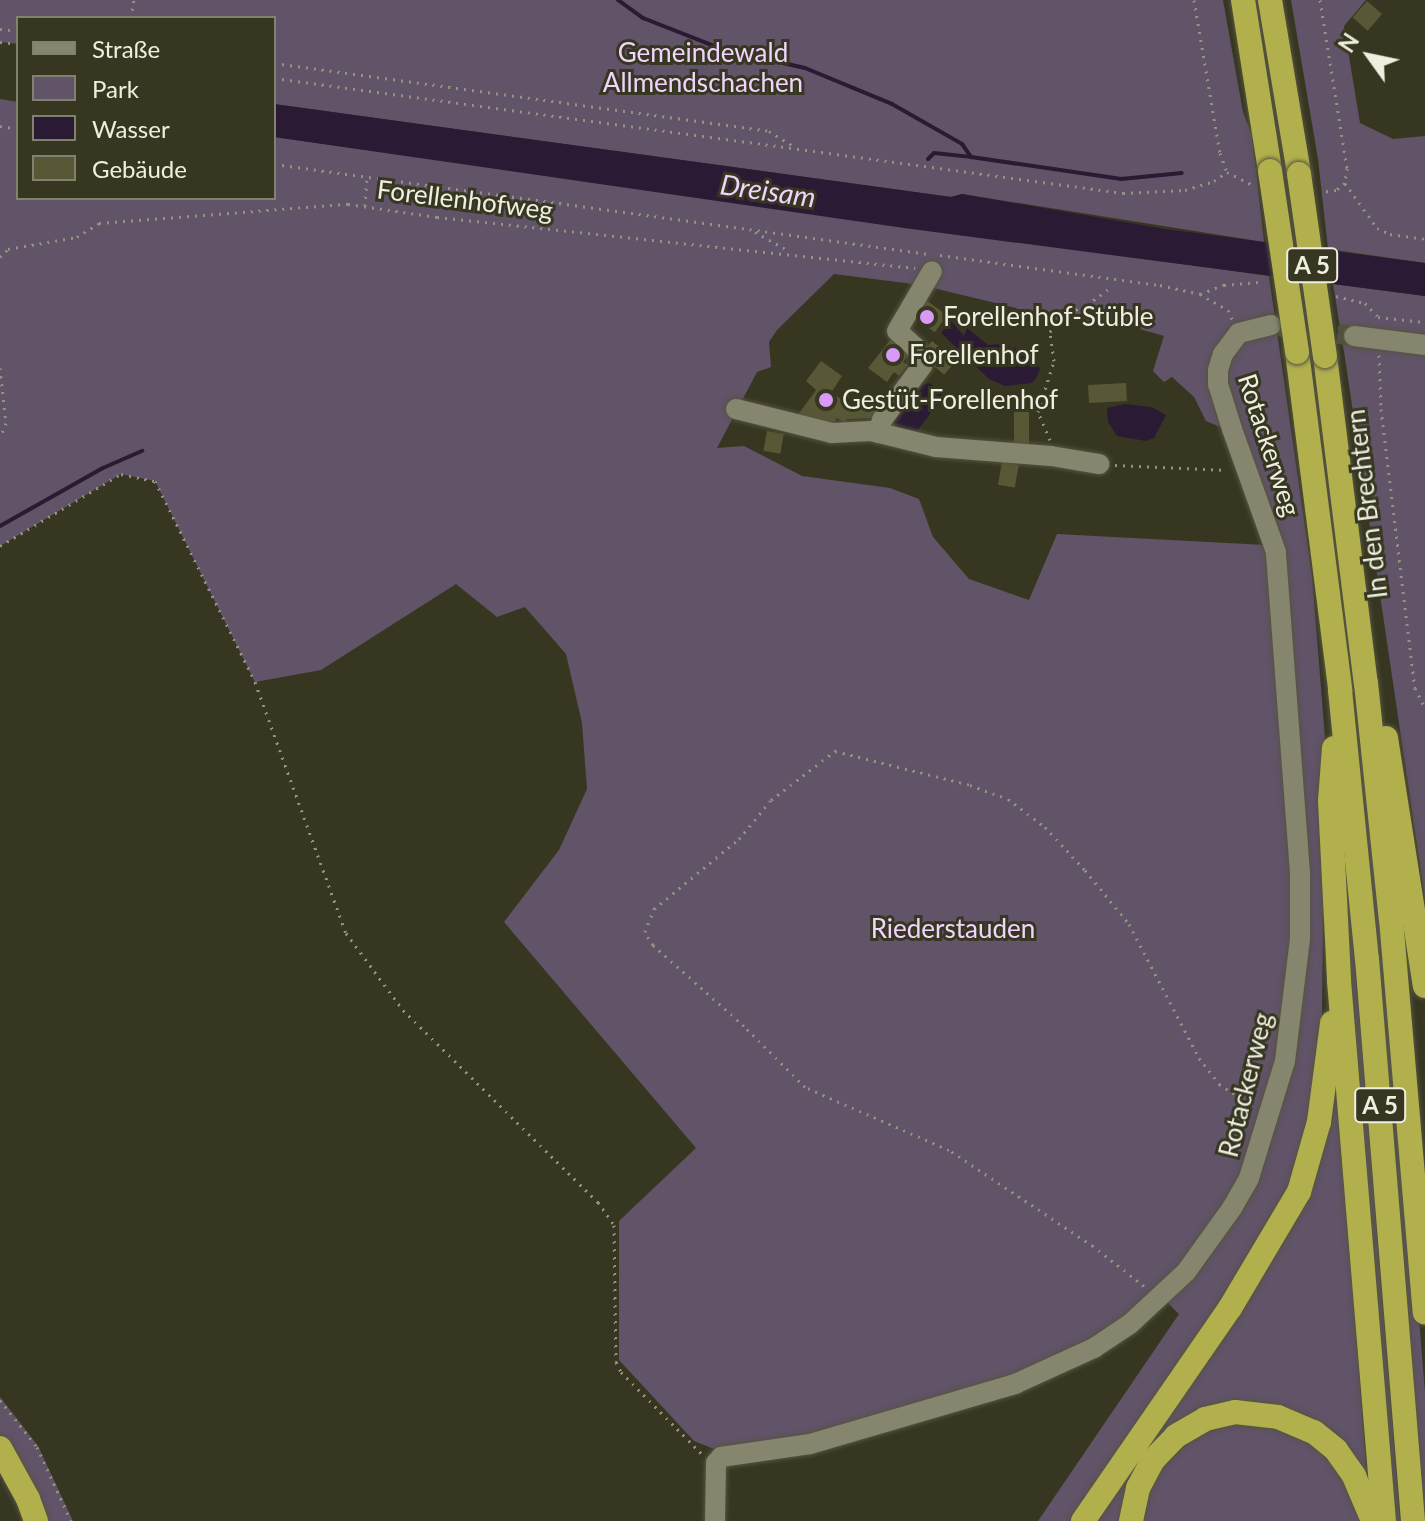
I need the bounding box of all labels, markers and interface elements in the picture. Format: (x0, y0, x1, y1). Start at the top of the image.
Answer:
legend (16, 16, 276, 200)
north arrow (1329, 16, 1409, 96)
text: N (1333, 28, 1364, 57)
text: Straße (92, 34, 160, 63)
park label: Gemeindewald Allmendschachen (603, 37, 803, 98)
text: Park (92, 74, 139, 103)
text: Wasser (92, 114, 170, 143)
text: Gebäude (92, 154, 187, 183)
water label: Dreisam (718, 167, 818, 213)
street label: Forellenhofweg (375, 174, 555, 226)
road number: A 5 (1284, 245, 1340, 285)
place label: Forellenhof-Stüble (943, 301, 1154, 333)
marker: Forellenhof-Stüble (918, 308, 936, 326)
place label: Forellenhof (909, 339, 1039, 371)
marker: Forellenhof (884, 346, 902, 364)
street label: Rotackerweg (1231, 370, 1307, 520)
place label: Gestüt-Forellenhof (842, 384, 1058, 416)
marker: Gestüt-Forellenhof (817, 391, 835, 409)
street label: In den Brechtern (1340, 408, 1394, 600)
park label: Riederstauden (871, 913, 1035, 945)
street label: Rotackerweg (1213, 1010, 1279, 1160)
road number: A 5 (1352, 1085, 1408, 1125)

